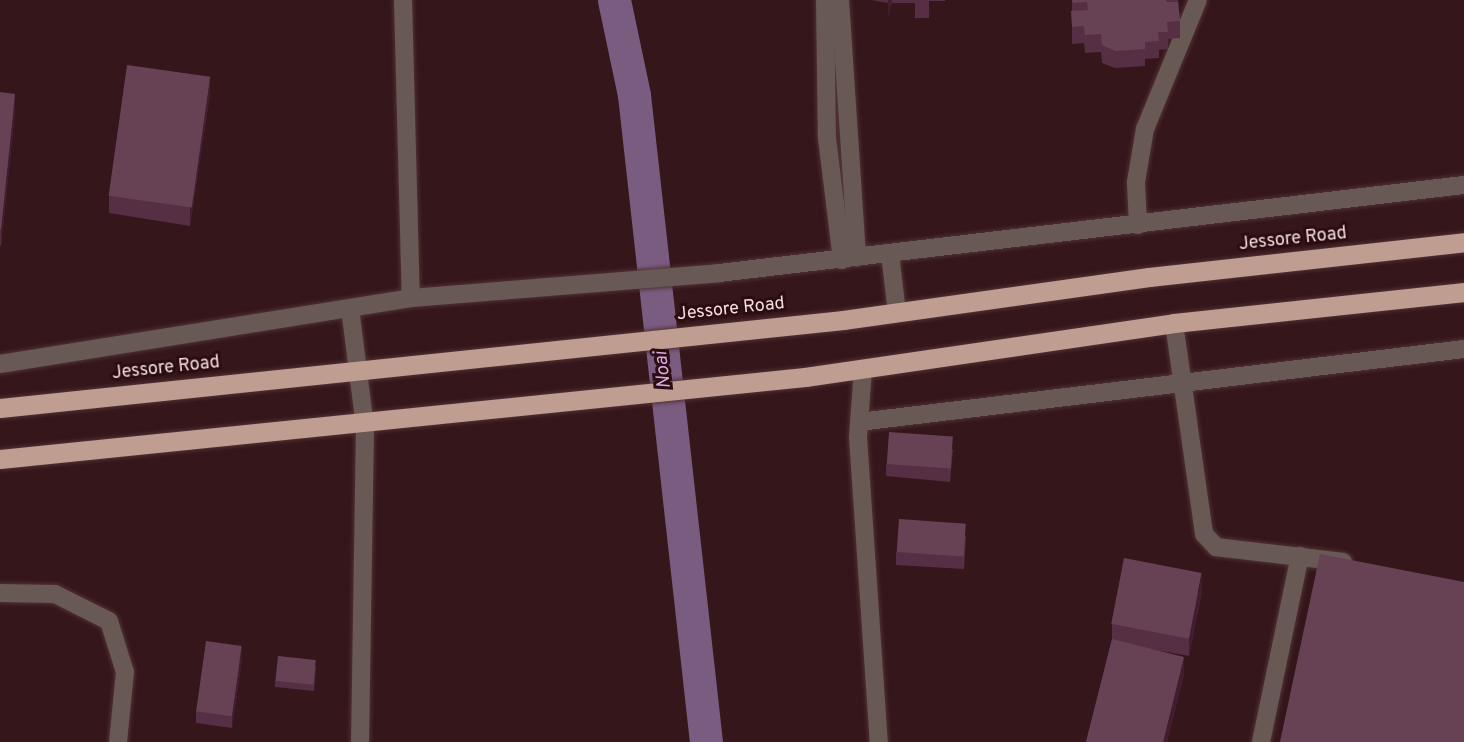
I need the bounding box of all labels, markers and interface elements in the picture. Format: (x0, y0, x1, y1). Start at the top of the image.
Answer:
street label: Jessore Road (1238, 224, 1348, 256)
street label: Jessore Road (676, 294, 786, 326)
water label: Noai (651, 350, 677, 390)
street label: Jessore Road (111, 353, 221, 385)

